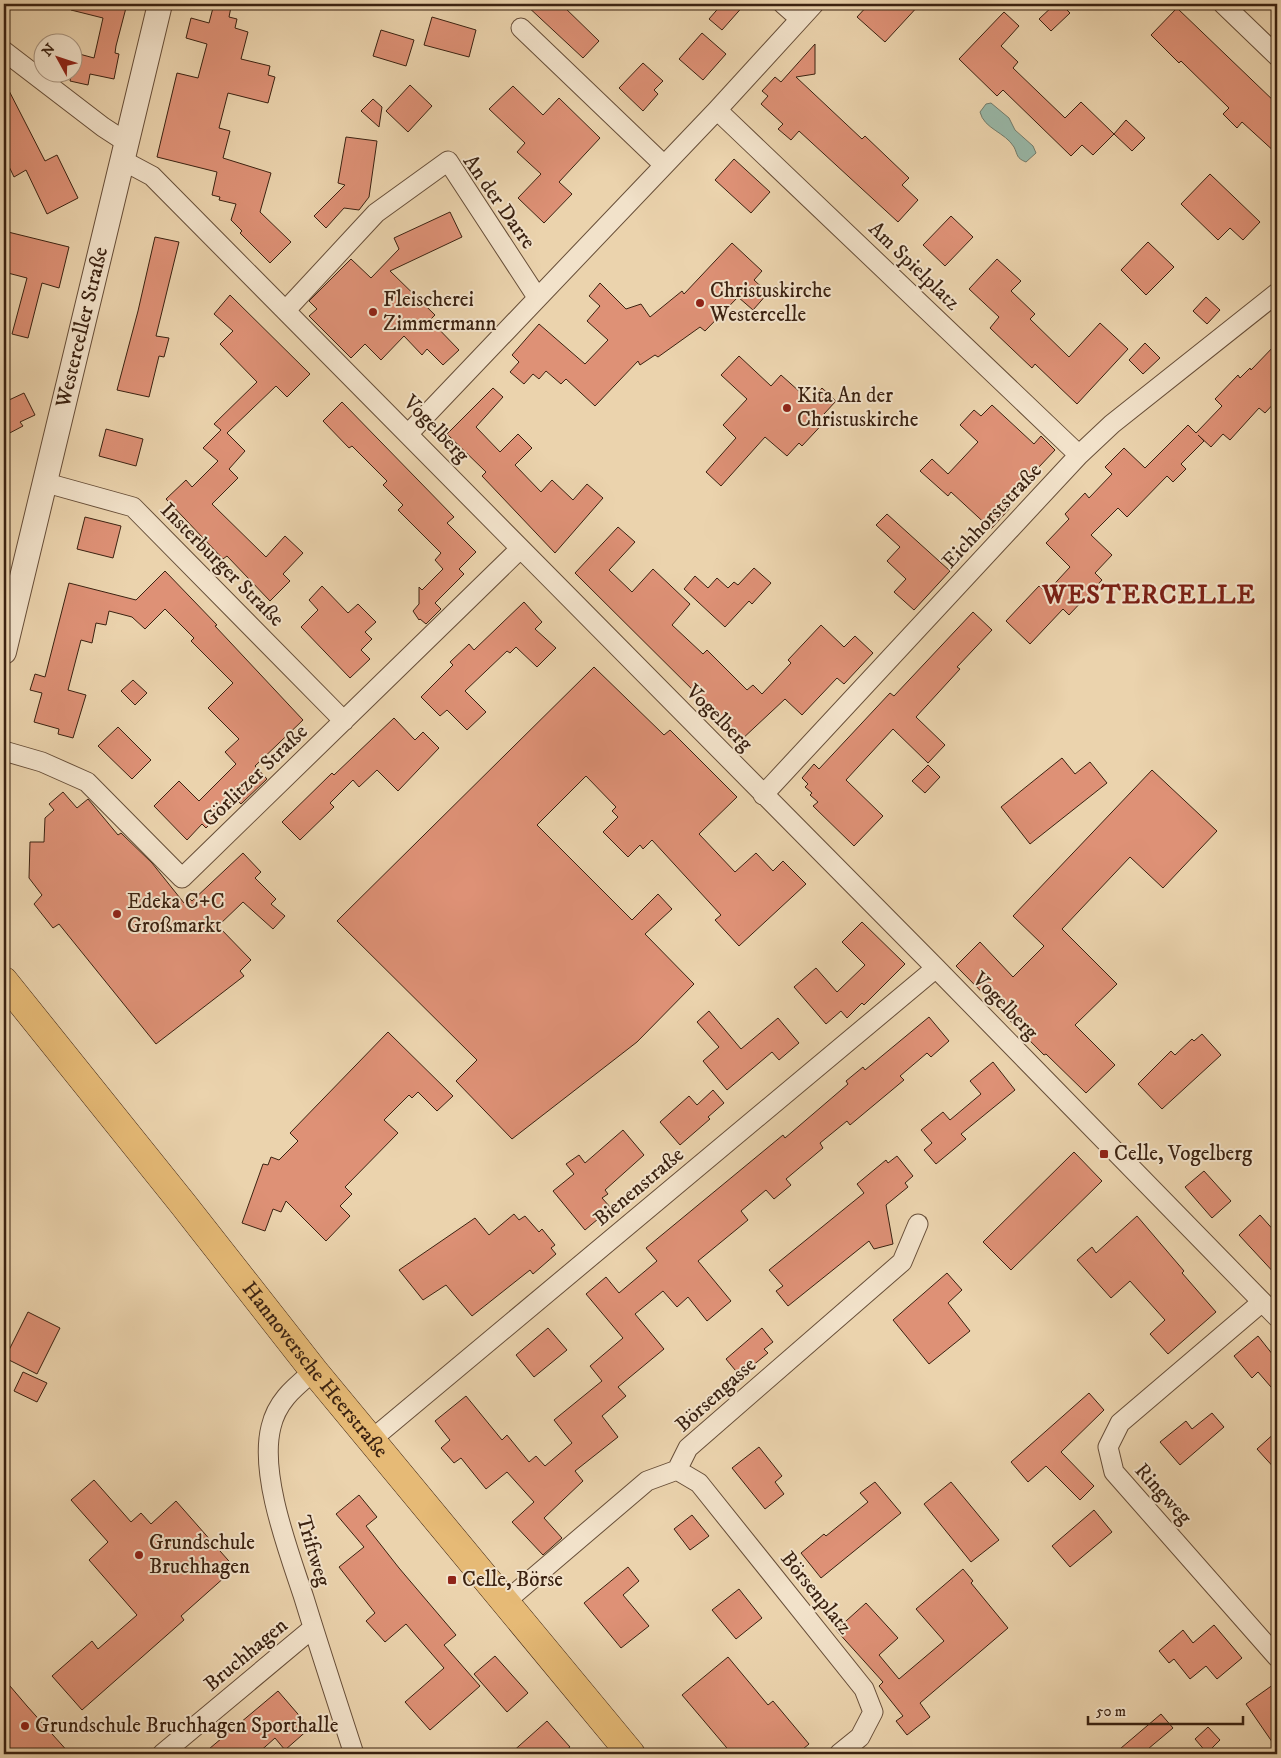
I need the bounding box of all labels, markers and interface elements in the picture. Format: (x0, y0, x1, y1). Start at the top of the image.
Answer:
north arrow (32, 32, 82, 82)
text: N (38, 40, 60, 60)
street label: An der Darre (457, 150, 541, 254)
street label: Am Spielplatz (863, 216, 965, 316)
street label: Westerceller Straße (50, 244, 114, 411)
place label: Christuskirche Westercelle (709, 278, 832, 328)
place label: Fleischerei Zimmermann (383, 287, 497, 337)
marker: Christuskirche Westercelle (694, 297, 706, 309)
marker: Fleischerei Zimmermann (367, 306, 379, 318)
place label: Kita An der Christuskirche (797, 383, 919, 433)
street label: Vogelberg (397, 389, 475, 469)
marker: Kita An der Christuskirche (781, 402, 793, 414)
street label: Eichhorststraße (937, 458, 1048, 574)
street label: Insterburger Straße (155, 498, 290, 633)
district label: WESTERCELLE (1041, 579, 1256, 612)
street label: Vogelberg (679, 678, 758, 757)
street label: Görlitzer Straße (197, 719, 313, 833)
place label: Edeka C+C Großmarkt (127, 889, 225, 939)
marker: Edeka C+C Großmarkt (111, 908, 123, 920)
street label: Vogelberg (966, 966, 1044, 1046)
place label: Celle, Vogelberg (1114, 1141, 1253, 1167)
street label: Bienenstraße (589, 1142, 690, 1232)
marker: Celle, Vogelberg (1098, 1148, 1110, 1160)
street label: Hannoversche Heerstraße (236, 1277, 394, 1464)
street label: Börsengasse (670, 1352, 762, 1438)
street label: Ringweg (1129, 1458, 1198, 1531)
street label: Triftweg (290, 1512, 336, 1590)
place label: Grundschule Bruchhagen (149, 1530, 255, 1580)
street label: Börsenplatz (775, 1546, 857, 1640)
marker: Grundschule Bruchhagen (133, 1549, 145, 1561)
place label: Celle, Börse (462, 1567, 563, 1593)
marker: Celle, Börse (446, 1574, 458, 1586)
street label: Bruchhagen (199, 1613, 293, 1697)
scale bar (1088, 1693, 1244, 1725)
text: 50 m (1096, 1702, 1126, 1721)
place label: Grundschule Bruchhagen Sporthalle (35, 1713, 339, 1739)
marker: Grundschule Bruchhagen Sporthalle (19, 1720, 31, 1732)

